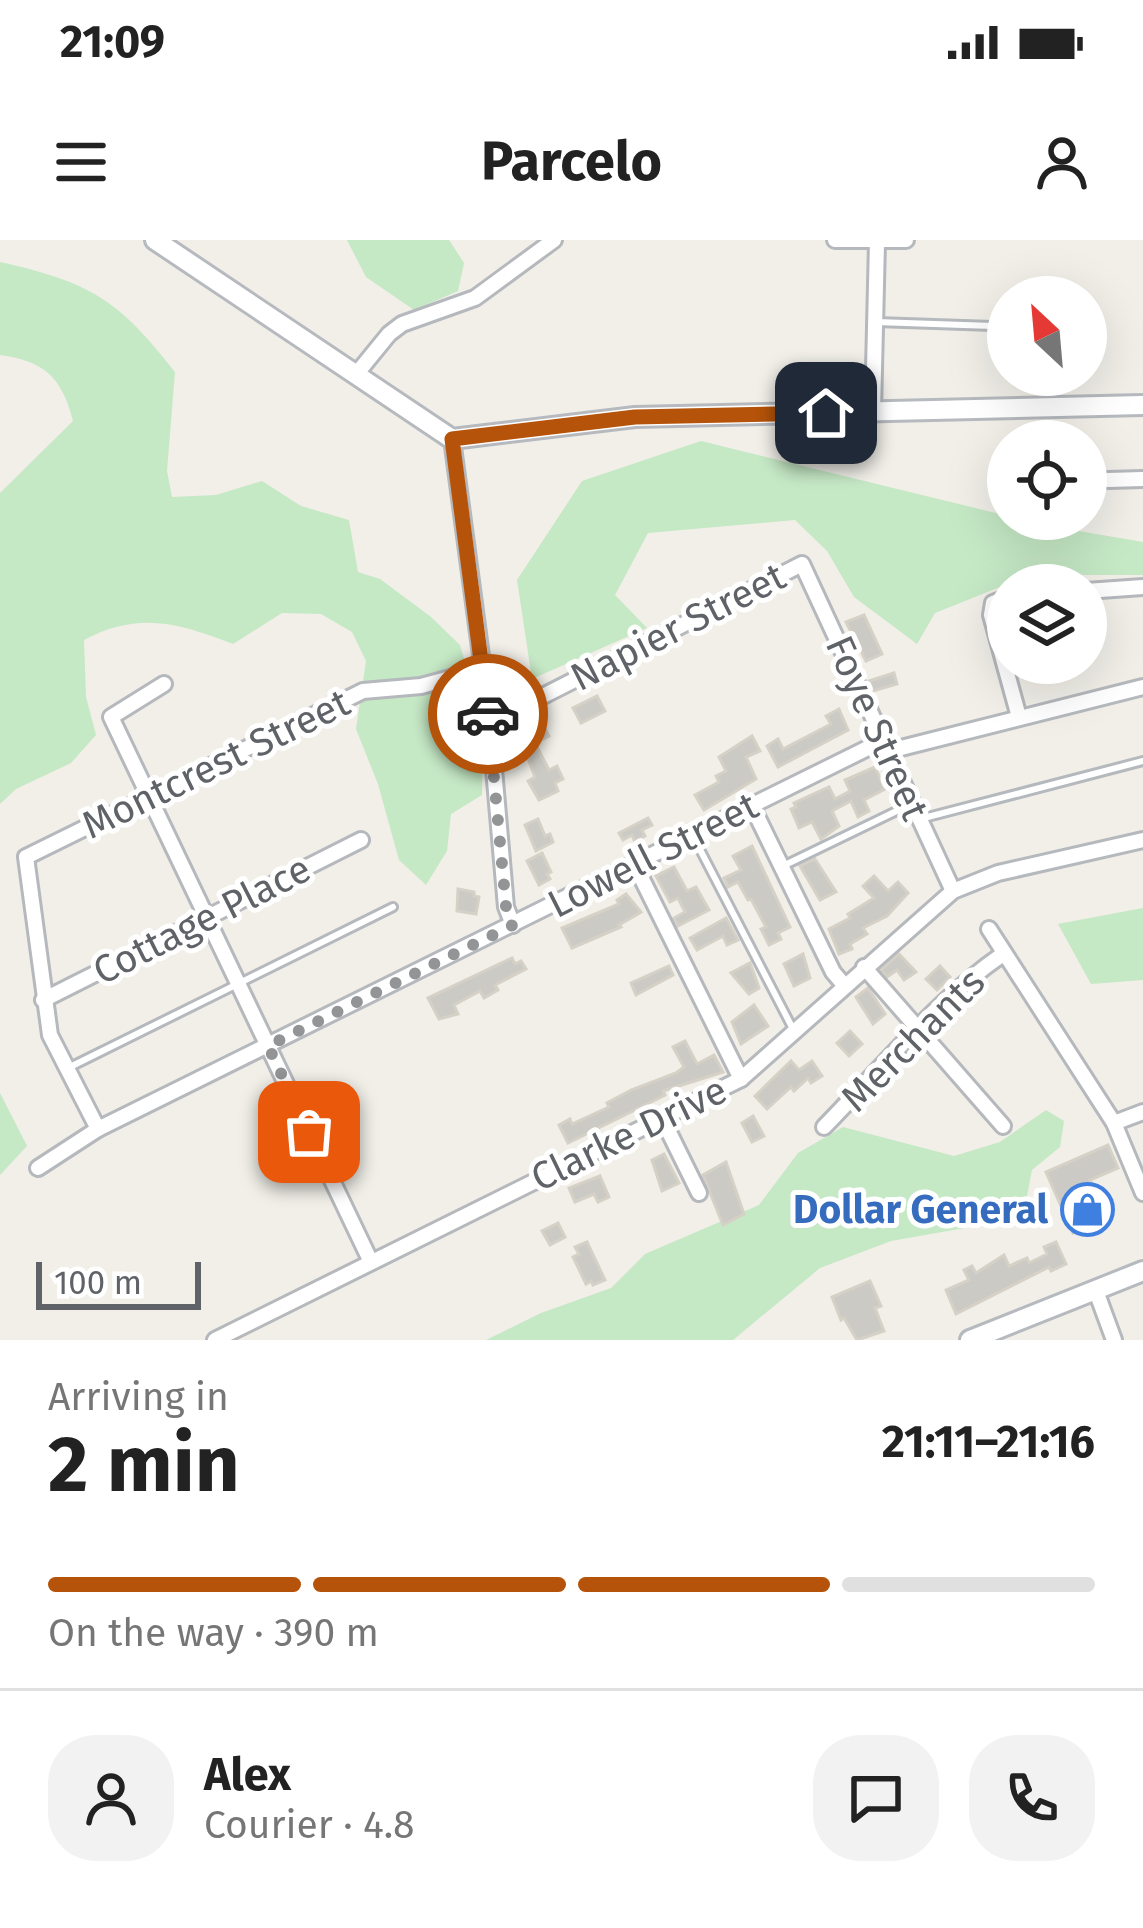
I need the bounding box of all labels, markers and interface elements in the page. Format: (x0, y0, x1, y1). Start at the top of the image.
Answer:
text: 21:09 (60, 15, 165, 69)
icon: menu (48, 129, 114, 195)
icon: person (1029, 129, 1095, 195)
text: Parcelo (481, 130, 662, 194)
north arrow (987, 276, 1107, 396)
map controls (987, 276, 1107, 684)
pin (775, 362, 877, 464)
icon: home (793, 380, 859, 446)
button: locate (987, 420, 1107, 540)
street label: Napier Street (563, 553, 794, 701)
button: layers (987, 564, 1107, 684)
street label: Foye Street (816, 629, 938, 828)
courier (428, 654, 548, 774)
street label: Montcrest Street (75, 679, 358, 849)
icon: car (455, 681, 521, 747)
street label: Lowell Street (540, 782, 766, 928)
street label: Cottage Place (86, 846, 318, 994)
street label: Merchants (832, 959, 994, 1121)
street label: Clarke Drive (524, 1067, 734, 1201)
pin (258, 1081, 360, 1183)
icon: bag (276, 1099, 342, 1165)
shop icon: Dollar General (1059, 1182, 1115, 1238)
place label: Dollar General (793, 1187, 1048, 1233)
scale bar (36, 1256, 201, 1309)
text: 100 m (54, 1263, 142, 1303)
text: Arriving in (48, 1374, 229, 1420)
text: 21:11–21:16 (882, 1415, 1095, 1469)
text: 2 min (48, 1418, 240, 1512)
text: On the way · 390 m (48, 1610, 379, 1656)
button: person (48, 1735, 174, 1861)
button: chat (813, 1735, 939, 1861)
button: phone (969, 1735, 1095, 1861)
text: Alex (204, 1748, 291, 1802)
text: Courier · 4.8 (204, 1802, 415, 1848)

